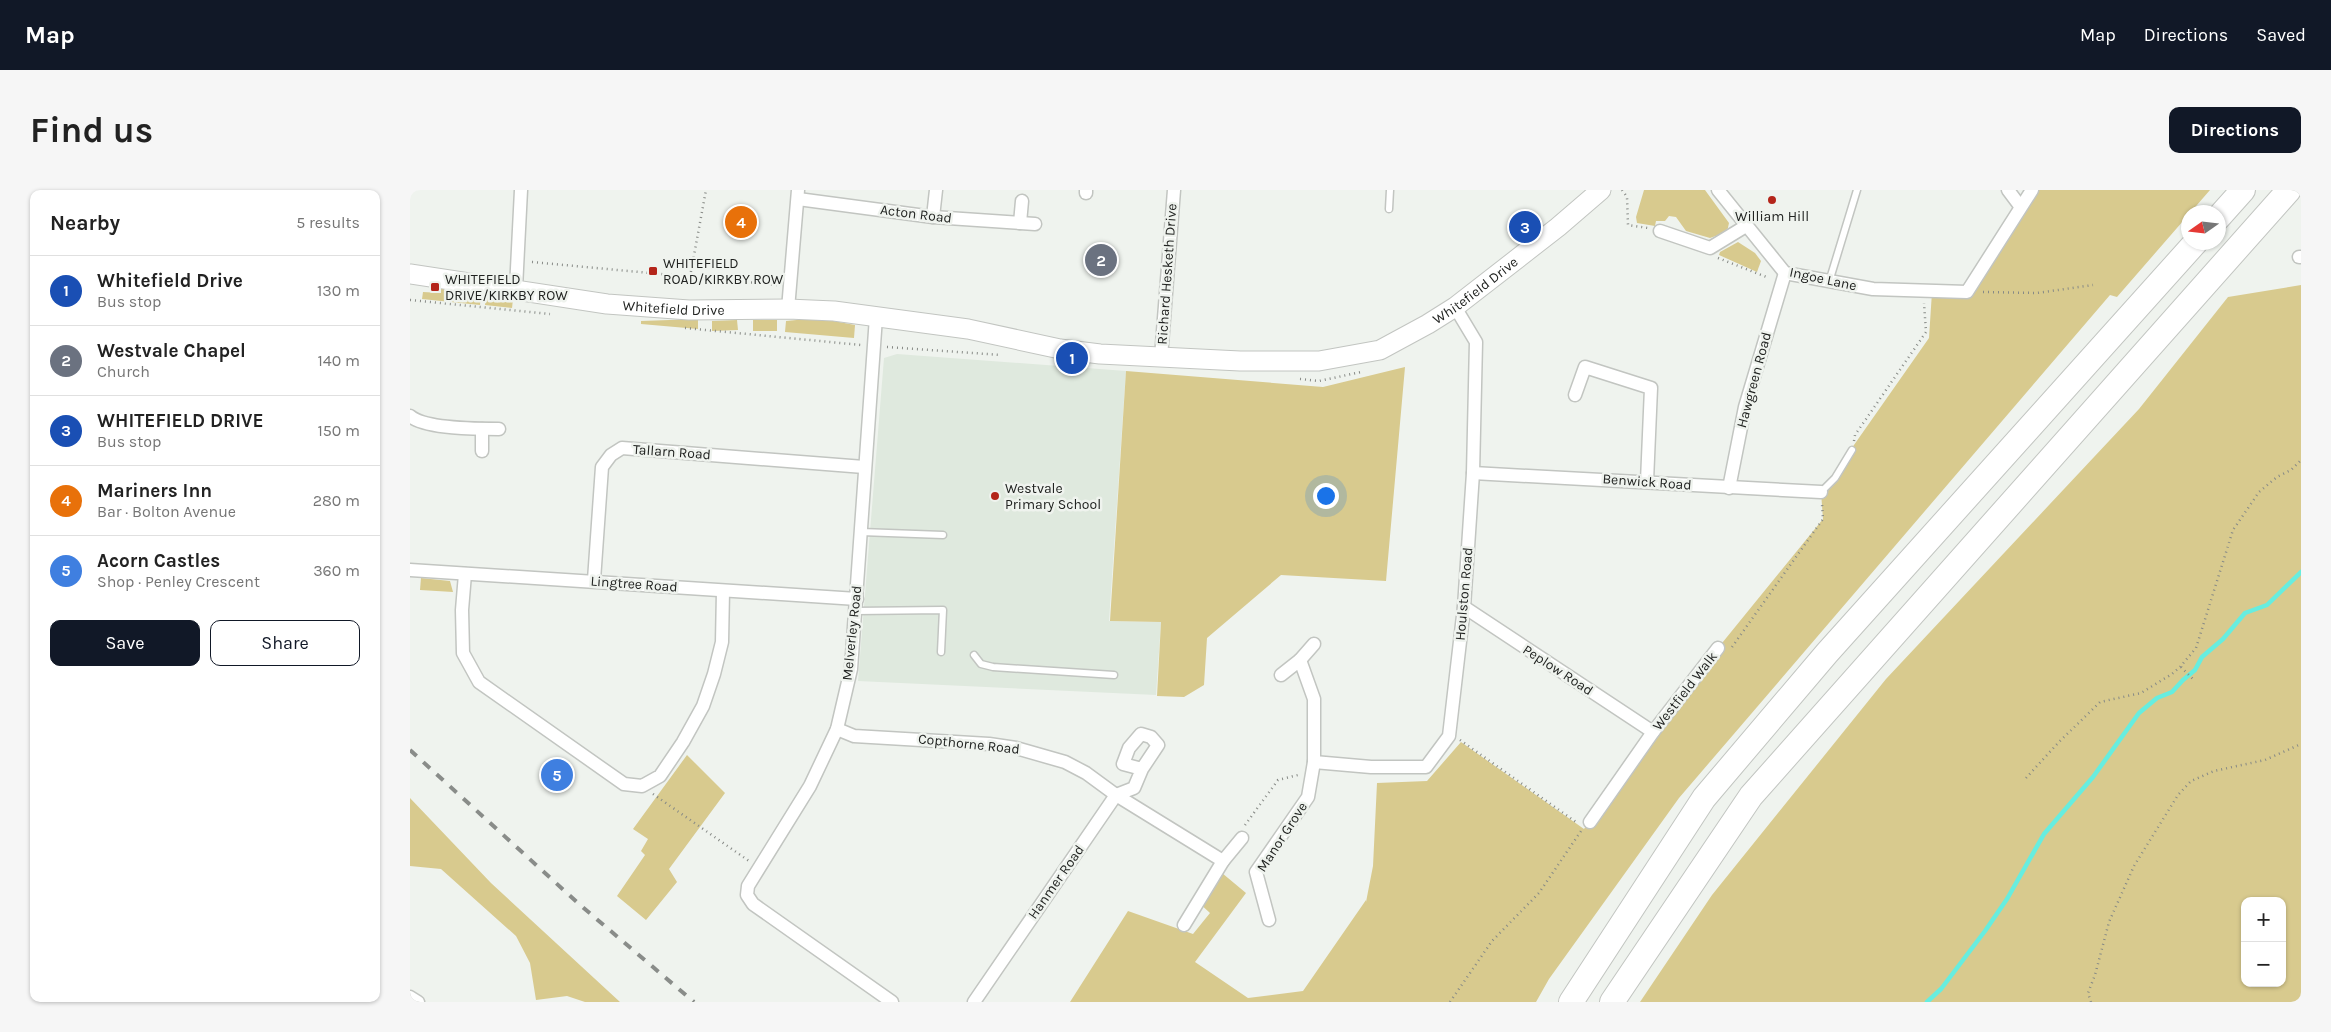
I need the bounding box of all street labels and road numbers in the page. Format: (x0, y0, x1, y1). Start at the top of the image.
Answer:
street label: Acton Road (879, 201, 953, 227)
street label: Richard Hesketh Drive (1154, 203, 1180, 345)
street label: Whitefield Drive (1429, 253, 1521, 327)
street label: Ingoe Lane (1788, 264, 1858, 294)
street label: Whitefield Drive (622, 297, 725, 319)
street label: Hawgreen Road (1733, 330, 1775, 430)
street label: Tallarn Road (632, 441, 712, 463)
street label: Benwick Road (1602, 470, 1692, 494)
street label: Houlston Road (1451, 547, 1477, 641)
street label: Lingtree Road (590, 572, 678, 596)
street label: Melverley Road (839, 585, 865, 681)
street label: Peplow Road (1520, 641, 1596, 699)
street label: Westfield Walk (1649, 648, 1721, 734)
street label: Copthorne Road (917, 730, 1021, 758)
street label: Manor Grove (1253, 799, 1311, 875)
street label: Hanmer Road (1024, 842, 1088, 922)

